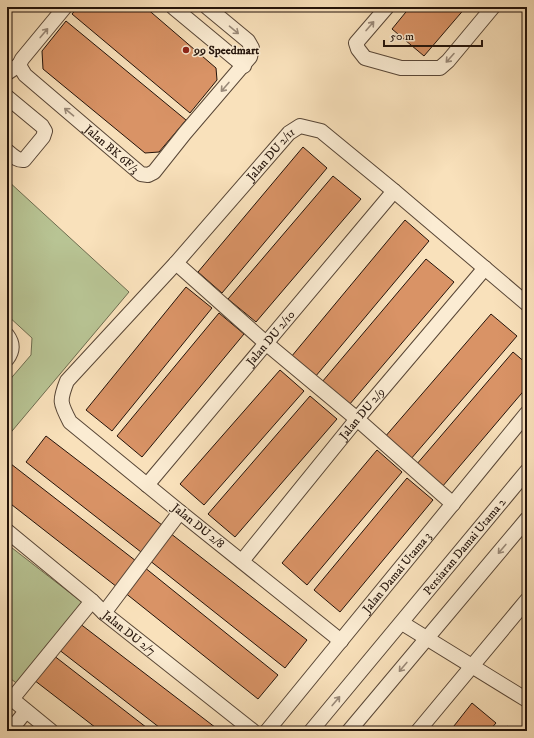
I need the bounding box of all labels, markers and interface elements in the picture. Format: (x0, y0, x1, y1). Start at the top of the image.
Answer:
one-way arrow (366, 21, 375, 32)
scale bar (384, 22, 482, 48)
one-way arrow (229, 25, 239, 34)
one-way arrow (39, 28, 48, 38)
text: 50 m (390, 29, 414, 44)
place label: 99 Speedmart (193, 43, 259, 58)
marker: 99 Speedmart (181, 45, 191, 55)
one-way arrow (445, 53, 455, 63)
one-way arrow (220, 82, 230, 92)
one-way arrow (64, 108, 74, 117)
street label: Jalan BK 6F/3 (81, 121, 142, 177)
street label: Jalan DU 2/11 (243, 124, 297, 185)
street label: Jalan DU 2/10 (242, 307, 298, 370)
street label: Jalan DU 2/9 (335, 385, 388, 443)
street label: Persiaran Damai Utama 2 (420, 495, 509, 598)
street label: Jalan DU 2/8 (168, 500, 227, 552)
street label: Jalan Damai Utama 3 (359, 529, 434, 617)
one-way arrow (497, 544, 506, 554)
street label: Jalan DU 2/7 (99, 607, 159, 658)
one-way arrow (398, 662, 407, 673)
one-way arrow (332, 696, 341, 707)

